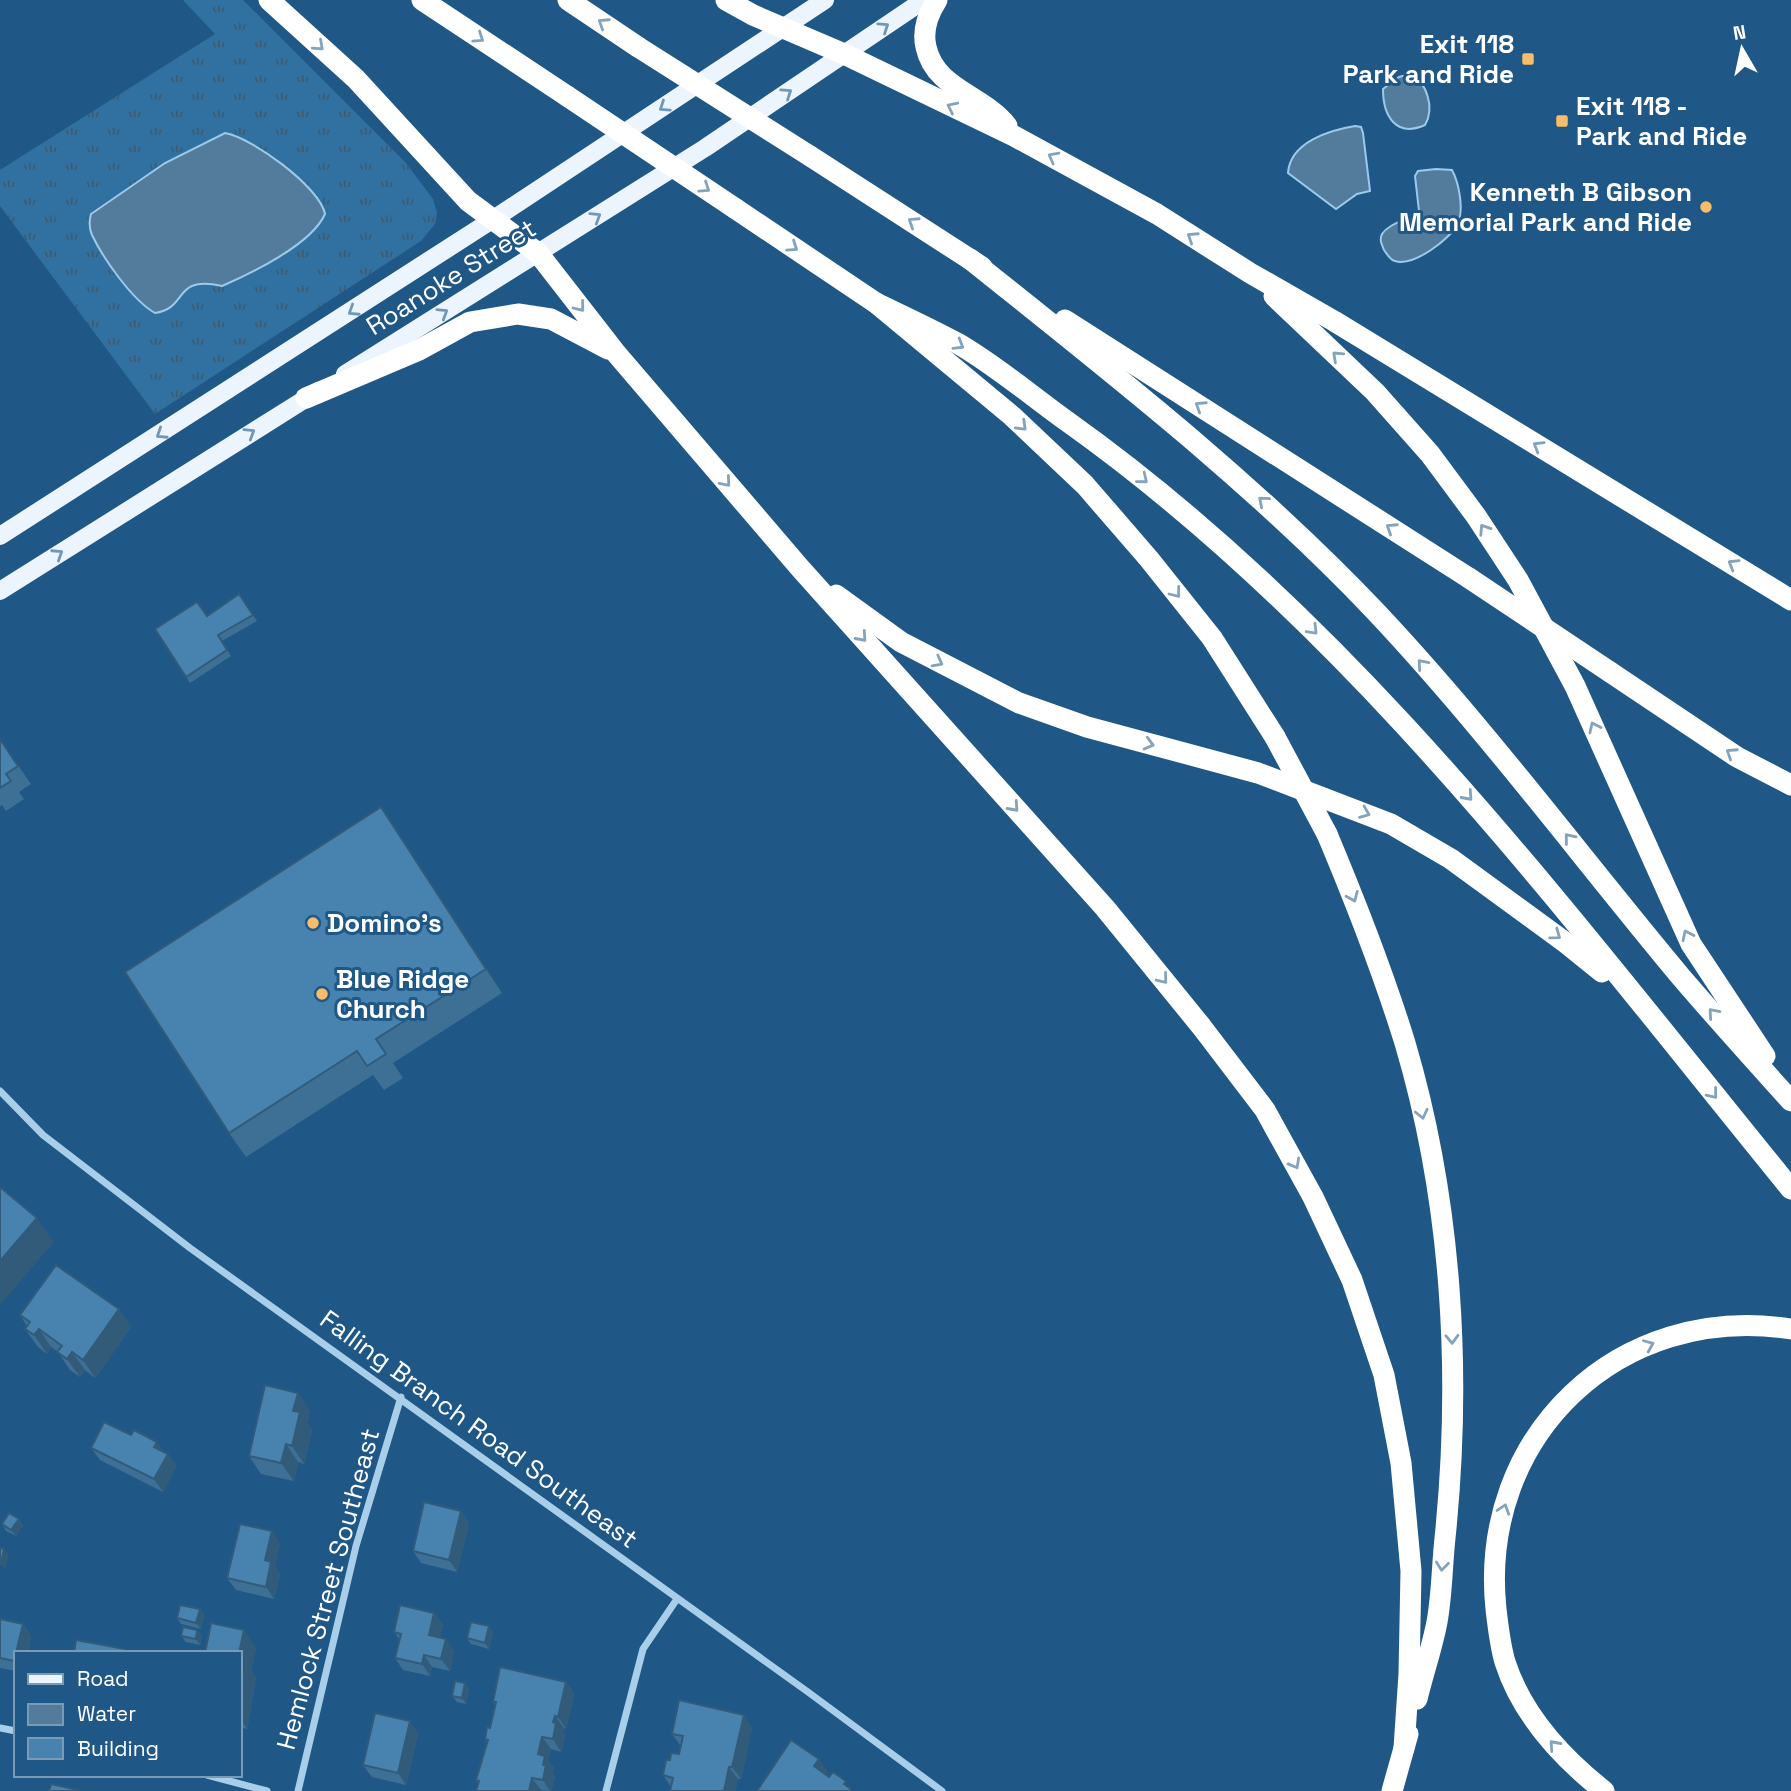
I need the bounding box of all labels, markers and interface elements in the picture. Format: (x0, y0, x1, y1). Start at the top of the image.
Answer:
north arrow (1707, 14, 1777, 84)
one-way arrow (598, 19, 611, 32)
text: N (1731, 19, 1748, 46)
one-way arrow (876, 23, 889, 35)
place label: Exit 118 Park and Ride (1343, 27, 1514, 91)
one-way arrow (471, 30, 484, 43)
one-way arrow (311, 37, 324, 50)
marker: Exit 118 Park and Ride (1520, 51, 1536, 67)
one-way arrow (779, 89, 792, 101)
place label: Exit 118 - Park and Ride (1576, 89, 1747, 153)
one-way arrow (658, 99, 671, 112)
one-way arrow (947, 101, 959, 115)
marker: Exit 118 - Park and Ride (1554, 113, 1570, 129)
one-way arrow (1048, 152, 1060, 165)
place label: Kenneth B Gibson Memorial Park and Ride (1399, 175, 1692, 239)
one-way arrow (697, 180, 710, 193)
marker: Kenneth B Gibson Memorial Park and Ride (1698, 199, 1714, 215)
street label: Roanoke Street (360, 211, 542, 343)
one-way arrow (588, 212, 601, 225)
one-way arrow (907, 218, 920, 231)
one-way arrow (1187, 232, 1200, 245)
one-way arrow (785, 239, 798, 252)
one-way arrow (571, 300, 584, 312)
one-way arrow (347, 302, 360, 315)
one-way arrow (436, 308, 449, 321)
one-way arrow (951, 337, 964, 350)
one-way arrow (1332, 352, 1345, 364)
one-way arrow (1194, 401, 1207, 414)
one-way arrow (1014, 417, 1027, 430)
one-way arrow (156, 425, 169, 438)
one-way arrow (243, 428, 256, 441)
one-way arrow (1533, 441, 1546, 454)
one-way arrow (1134, 471, 1147, 483)
one-way arrow (718, 474, 730, 487)
one-way arrow (1258, 497, 1271, 509)
one-way arrow (1479, 523, 1492, 536)
one-way arrow (1386, 524, 1399, 537)
one-way arrow (50, 549, 63, 562)
one-way arrow (1727, 560, 1740, 573)
one-way arrow (1168, 585, 1181, 598)
one-way arrow (1304, 622, 1317, 635)
one-way arrow (854, 629, 866, 642)
one-way arrow (930, 653, 943, 667)
one-way arrow (1418, 660, 1430, 673)
one-way arrow (1588, 722, 1602, 734)
one-way arrow (1143, 736, 1155, 750)
one-way arrow (1725, 748, 1738, 761)
one-way arrow (1460, 788, 1472, 801)
one-way arrow (1006, 799, 1018, 812)
one-way arrow (1358, 805, 1370, 819)
one-way arrow (1565, 833, 1577, 846)
one-way arrow (1345, 891, 1359, 903)
place label: Domino's (327, 906, 442, 940)
marker: Domino's (305, 915, 321, 931)
one-way arrow (1548, 927, 1561, 940)
one-way arrow (1681, 930, 1695, 942)
place label: Blue Ridge Church (336, 962, 469, 1026)
one-way arrow (1155, 971, 1167, 984)
marker: Blue Ridge Church (314, 986, 330, 1002)
one-way arrow (1709, 1009, 1722, 1022)
one-way arrow (1705, 1085, 1717, 1098)
one-way arrow (1413, 1108, 1428, 1120)
one-way arrow (1287, 1156, 1300, 1169)
street label: Falling Branch Road Southeast (313, 1302, 645, 1556)
one-way arrow (1444, 1334, 1459, 1345)
one-way arrow (1642, 1339, 1655, 1353)
street label: Hemlock Street Southeast (269, 1425, 387, 1753)
one-way arrow (1496, 1503, 1510, 1515)
one-way arrow (1435, 1560, 1450, 1572)
legend (14, 1651, 242, 1777)
text: Road (77, 1665, 129, 1692)
text: Water (77, 1700, 136, 1727)
text: Building (77, 1735, 159, 1762)
one-way arrow (1550, 1740, 1562, 1753)

